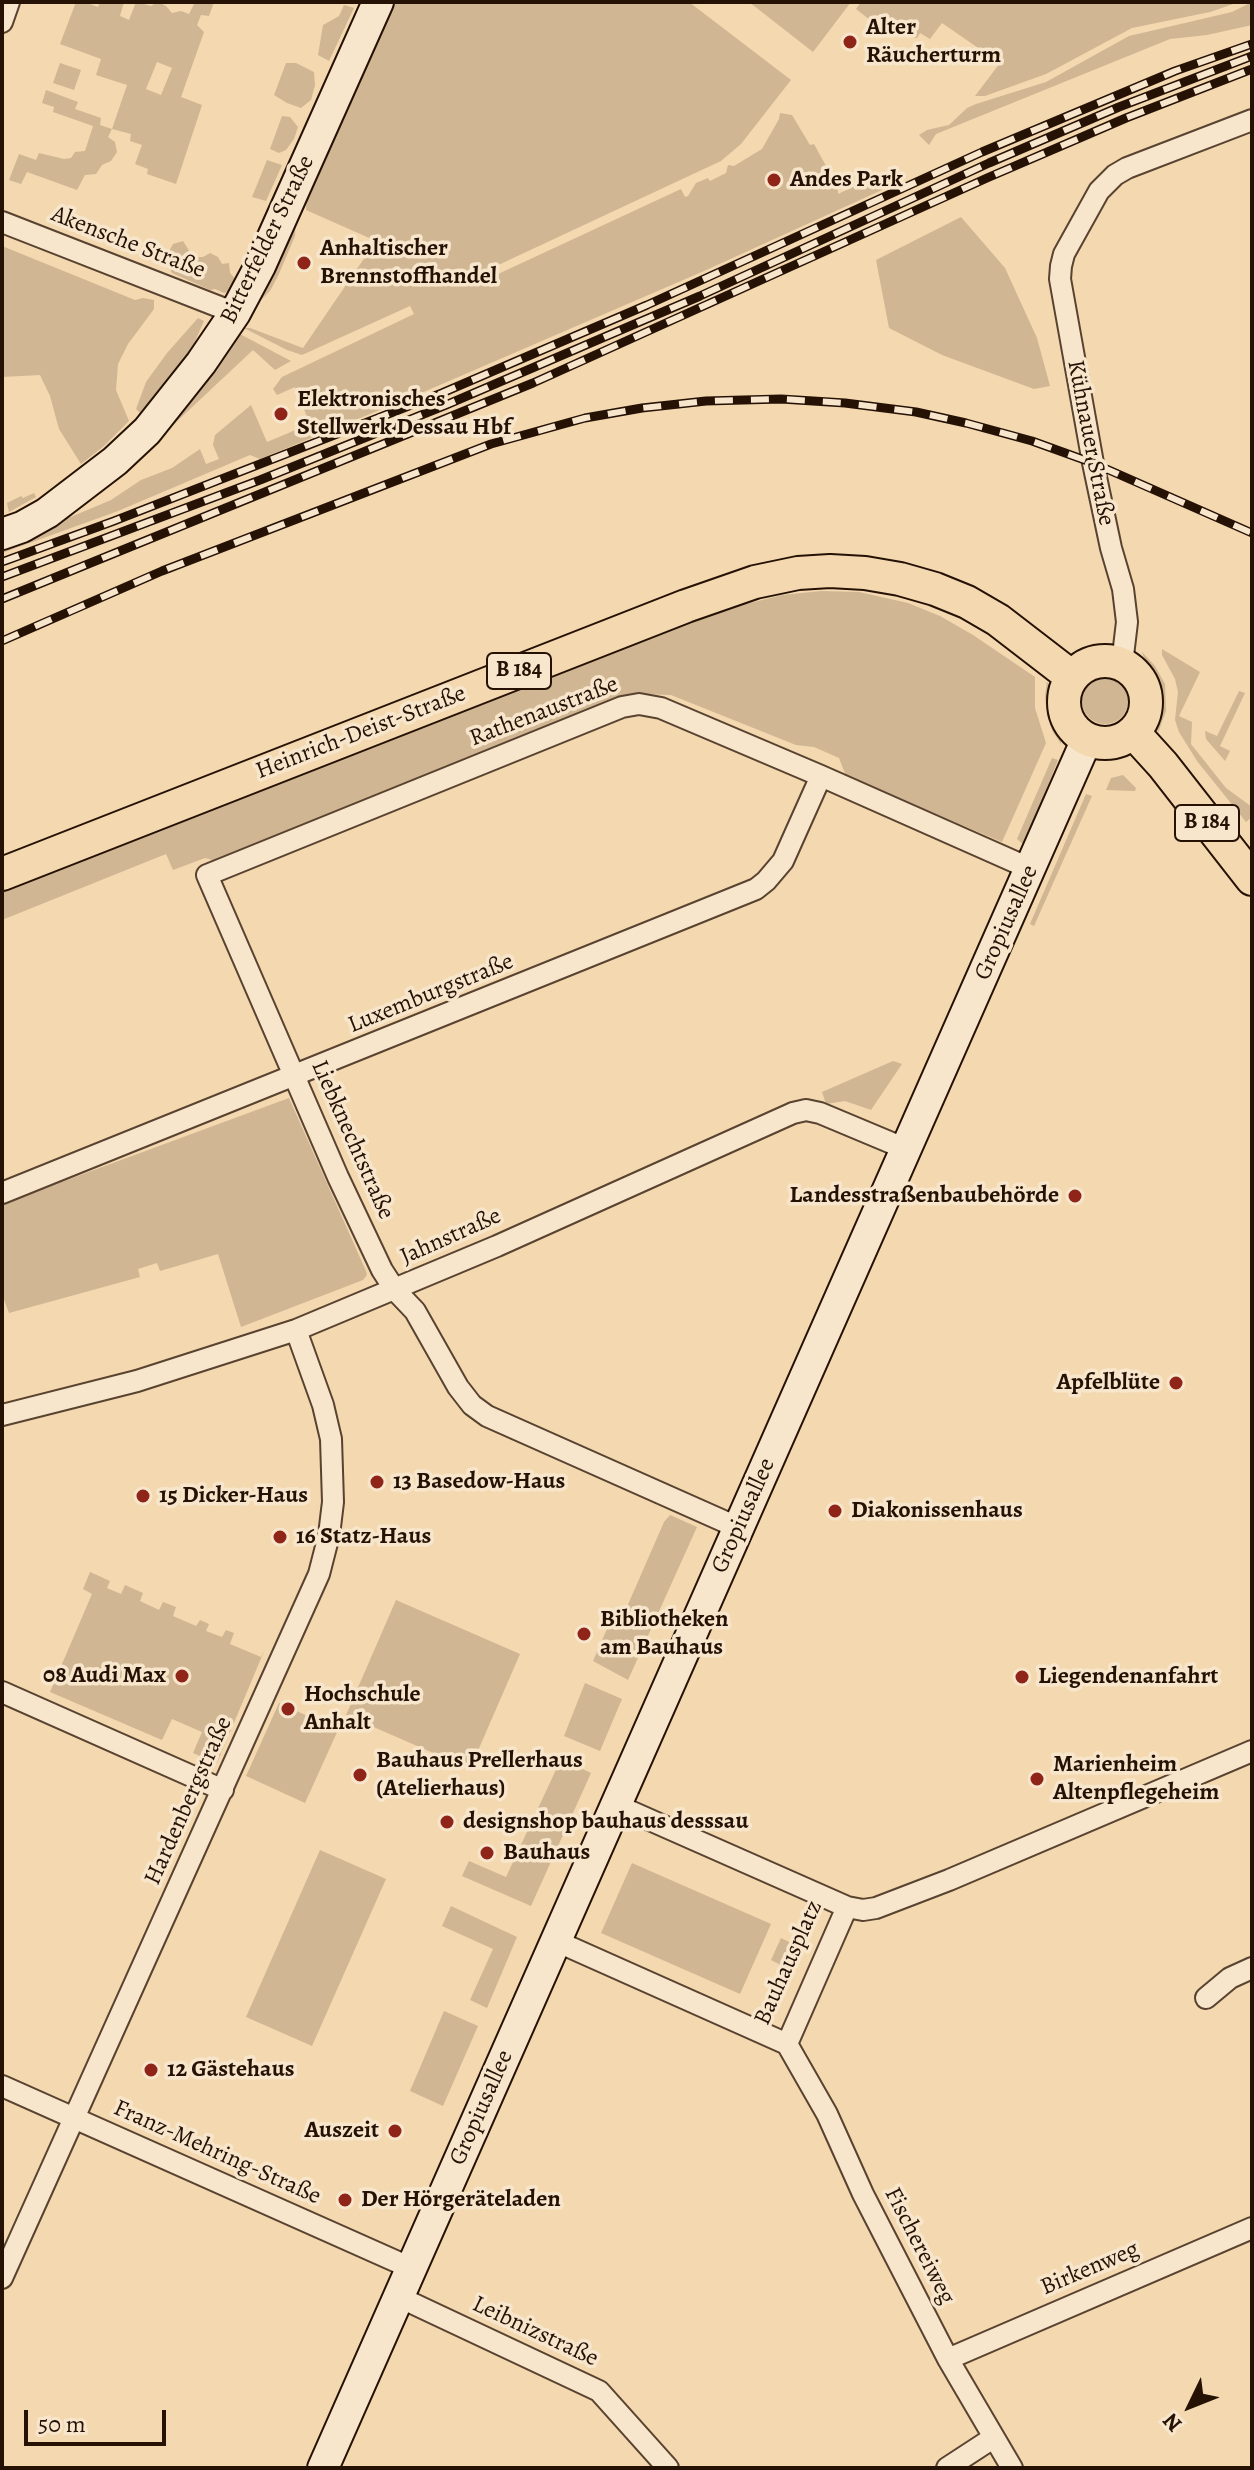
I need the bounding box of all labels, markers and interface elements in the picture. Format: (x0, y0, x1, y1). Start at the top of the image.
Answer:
place label: Alter Räucherturm (866, 14, 1001, 70)
marker: Alter Räucherturm (841, 33, 859, 51)
street label: Bitterfelder Straße (215, 151, 321, 329)
place label: Andes Park (790, 166, 903, 194)
marker: Andes Park (765, 171, 783, 189)
street label: Akensche Straße (47, 200, 209, 286)
place label: Anhaltischer Brennstoffhandel (320, 235, 497, 291)
marker: Anhaltischer Brennstoffhandel (295, 254, 313, 272)
street label: Kühnauer Straße (1060, 358, 1120, 528)
place label: Elektronisches Stellwerk Dessau Hbf (297, 386, 511, 442)
marker: Elektronisches Stellwerk Dessau Hbf (272, 405, 290, 423)
road number: B 184 (487, 653, 551, 689)
street label: Rathenaustraße (466, 670, 622, 754)
street label: Heinrich-Deist-Straße (252, 680, 470, 786)
road number: B 184 (1175, 805, 1239, 841)
street label: Gropiusallee (969, 861, 1045, 985)
street label: Luxemburgstraße (344, 948, 518, 1040)
street label: Liebknechtstraße (304, 1056, 400, 1224)
place label: Landesstraßenbaubehörde (790, 1182, 1059, 1210)
marker: Landesstraßenbaubehörde (1066, 1187, 1084, 1205)
street label: Jahnstraße (396, 1202, 506, 1272)
place label: Apfelblüte (1057, 1369, 1160, 1397)
marker: Apfelblüte (1167, 1374, 1185, 1392)
street label: Gropiusallee (706, 1454, 782, 1578)
place label: 13 Basedow-Haus (393, 1468, 565, 1496)
marker: 13 Basedow-Haus (368, 1473, 386, 1491)
place label: 15 Dicker-Haus (159, 1482, 308, 1510)
marker: 15 Dicker-Haus (134, 1487, 152, 1505)
place label: Diakonissenhaus (851, 1497, 1023, 1525)
marker: Diakonissenhaus (826, 1502, 844, 1520)
place label: 16 Statz-Haus (296, 1523, 431, 1551)
marker: 16 Statz-Haus (271, 1528, 289, 1546)
place label: Bibliotheken am Bauhaus (600, 1606, 728, 1662)
marker: Bibliotheken am Bauhaus (575, 1625, 593, 1643)
place label: 08 Audi Max (43, 1662, 166, 1690)
place label: Liegendenanfahrt (1038, 1663, 1218, 1691)
marker: 08 Audi Max (173, 1667, 191, 1685)
marker: Liegendenanfahrt (1013, 1668, 1031, 1686)
place label: Hochschule Anhalt (304, 1681, 421, 1737)
marker: Hochschule Anhalt (279, 1700, 297, 1718)
street label: Hardenbergstraße (139, 1712, 239, 1890)
place label: Bauhaus Prellerhaus (Atelierhaus) (376, 1747, 583, 1803)
place label: Marienheim Altenpflegeheim (1053, 1751, 1219, 1807)
marker: Bauhaus Prellerhaus (Atelierhaus) (351, 1766, 369, 1784)
marker: Marienheim Altenpflegeheim (1028, 1770, 1046, 1788)
place label: designshop bauhaus desssau (463, 1808, 749, 1836)
marker: designshop bauhaus desssau (438, 1813, 456, 1831)
place label: Bauhaus (503, 1839, 590, 1867)
marker: Bauhaus (478, 1844, 496, 1862)
street label: Bauhausplatz (749, 1896, 829, 2030)
street label: Gropiusallee (444, 2046, 520, 2170)
place label: 12 Gästehaus (167, 2056, 295, 2084)
marker: 12 Gästehaus (142, 2061, 160, 2079)
street label: Franz-Mehring-Straße (109, 2094, 325, 2212)
place label: Auszeit (305, 2117, 379, 2145)
marker: Auszeit (386, 2122, 404, 2140)
street label: Fischereiweg (877, 2183, 961, 2309)
place label: Der Hörgeräteladen (361, 2186, 561, 2214)
marker: Der Hörgeräteladen (336, 2191, 354, 2209)
street label: Birkenweg (1036, 2235, 1144, 2303)
street label: Leibnizstraße (468, 2290, 602, 2374)
north arrow (1150, 2366, 1230, 2446)
scale bar (28, 2394, 170, 2444)
text: N (1156, 2406, 1189, 2438)
text: 50 m (38, 2408, 86, 2440)

